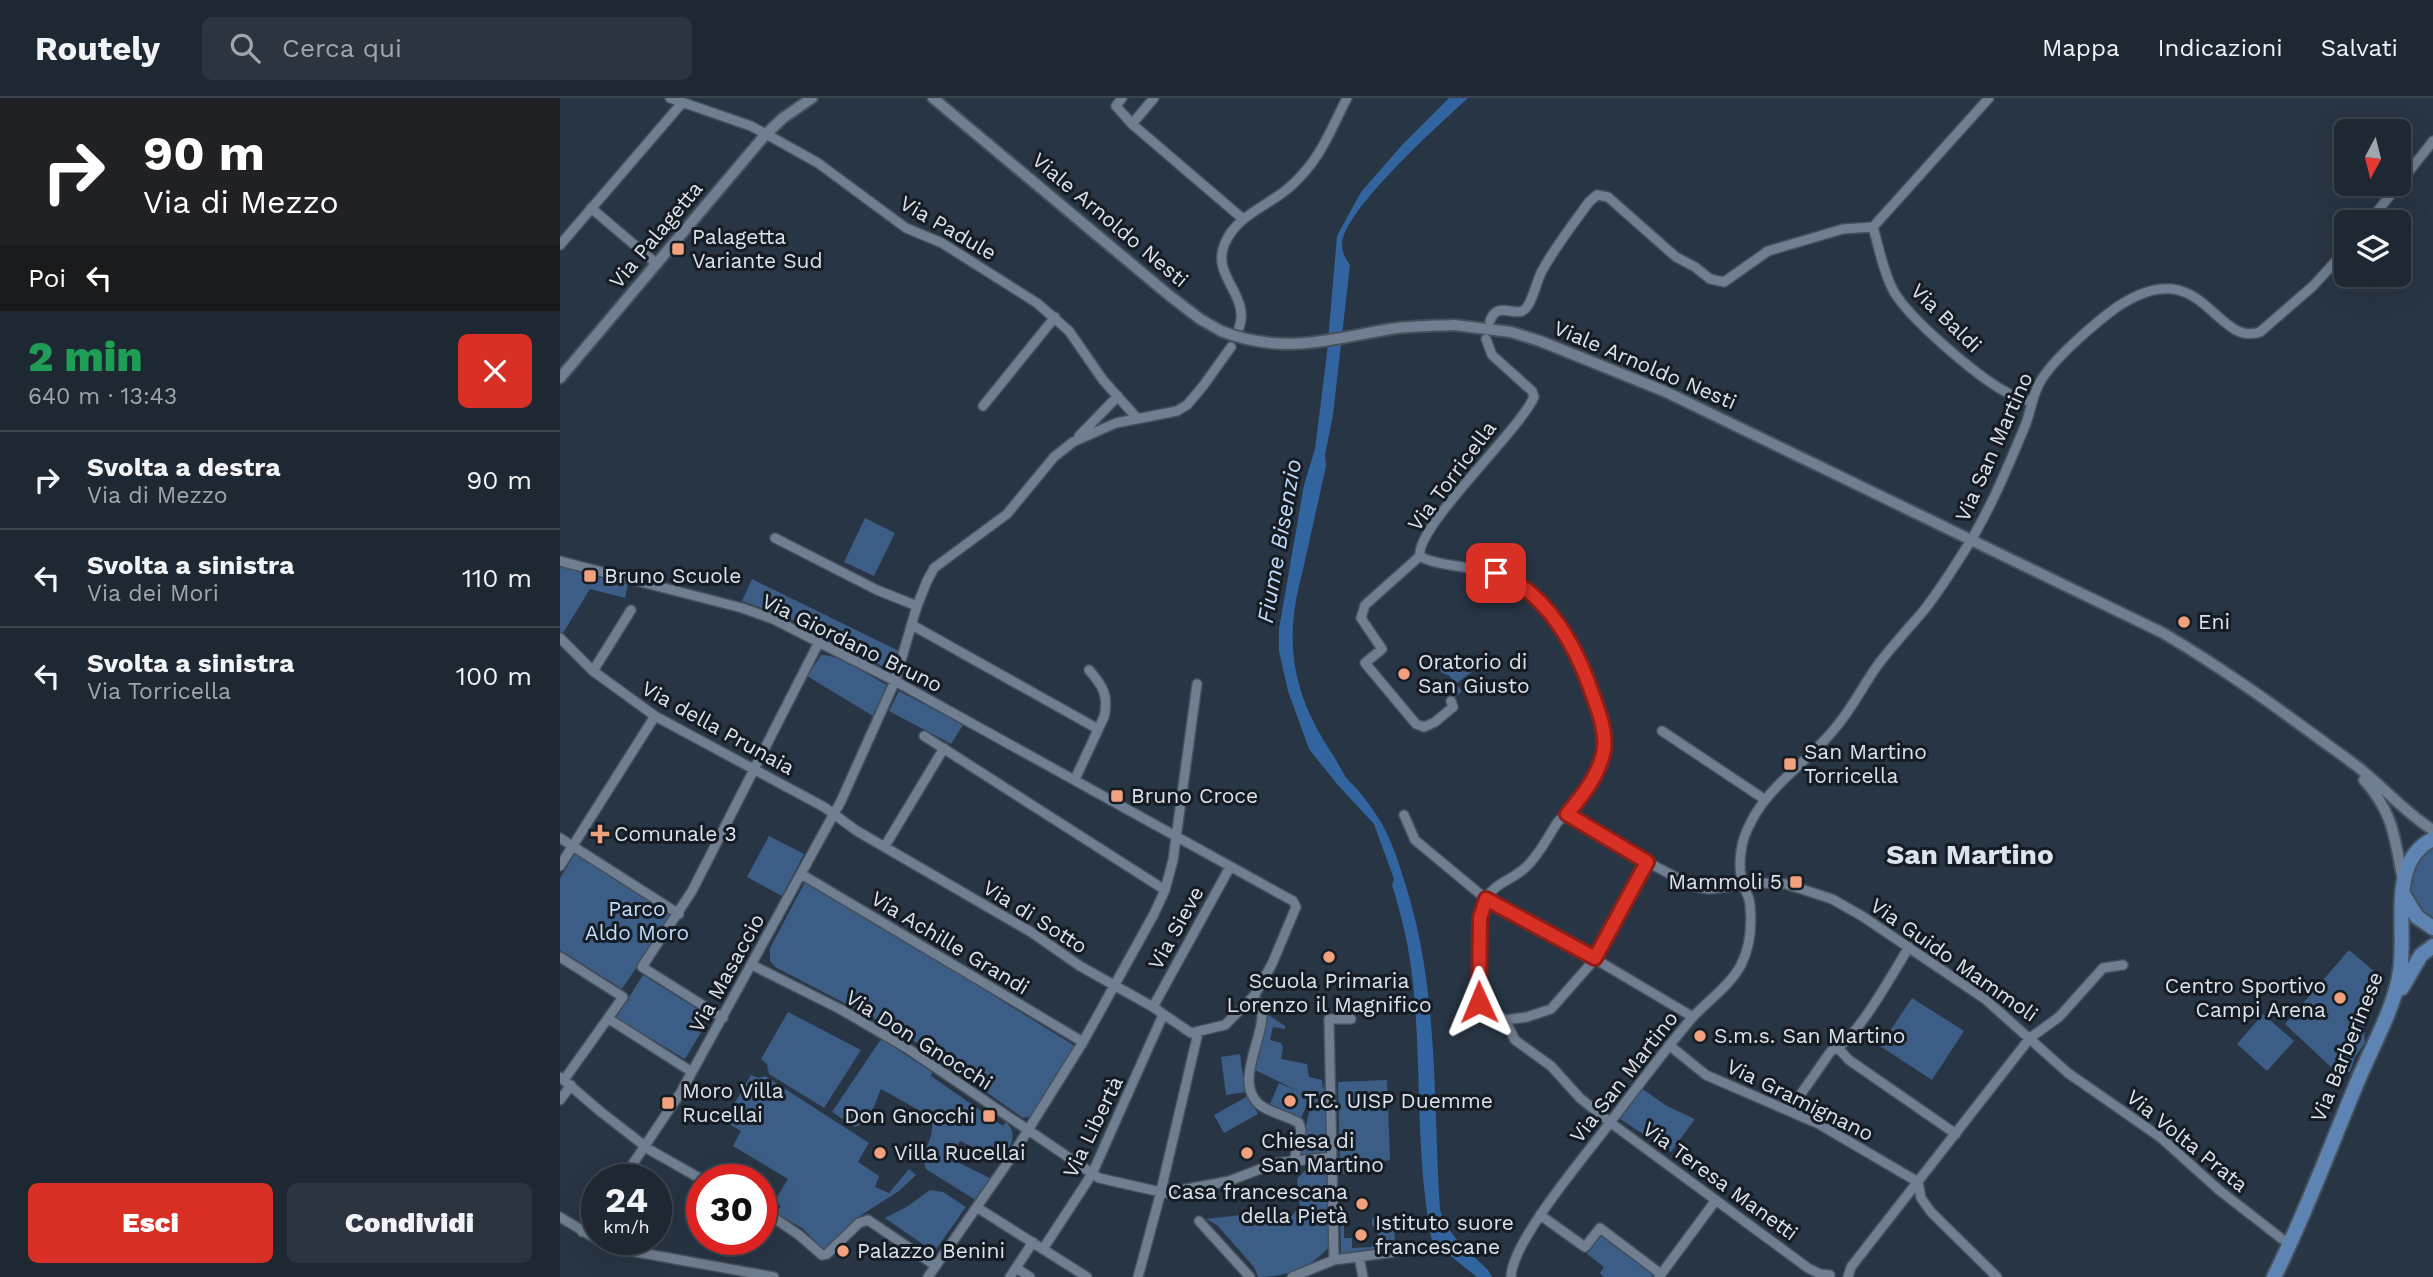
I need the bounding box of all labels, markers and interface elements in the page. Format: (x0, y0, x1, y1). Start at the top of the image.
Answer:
search box (202, 17, 692, 80)
text: Routely (35, 29, 160, 68)
icon: search (226, 29, 264, 67)
text: Cerca qui (282, 33, 402, 63)
text: Mappa (2042, 34, 2120, 62)
text: Indicazioni (2158, 34, 2283, 62)
text: Salvati (2321, 34, 2398, 62)
north arrow (2334, 119, 2412, 196)
map controls (2334, 119, 2411, 287)
text: 90 m (143, 124, 265, 182)
icon: right (28, 126, 119, 217)
street label: Viale Arnoldo Nesti (1027, 147, 1193, 292)
street label: Via Palagetta (604, 176, 708, 293)
text: Via di Mezzo (143, 183, 339, 221)
street label: Via Padule (896, 190, 1001, 265)
button: layers (2334, 210, 2411, 287)
place label: Palagetta Variante Sud (692, 224, 823, 273)
marker: Palagetta Variante Sud (670, 241, 686, 257)
icon: left (80, 259, 118, 297)
text: Poi (28, 263, 66, 293)
street label: Via Baldi (1906, 278, 1987, 357)
street label: Viale Arnoldo Nesti (1550, 315, 1740, 414)
text: 2 min (28, 332, 142, 381)
button: close (458, 334, 532, 408)
street label: Via San Martino (1949, 368, 2038, 525)
text: 640 m · 13:43 (28, 383, 177, 410)
street label: Via Torricella (1402, 416, 1501, 536)
text: Svolta a destra (87, 452, 280, 482)
water label: Fiume Bisenzio (1252, 457, 1307, 625)
icon: right (28, 461, 66, 499)
text: 90 m (466, 465, 532, 495)
text: Via di Mezzo (87, 482, 228, 509)
pin (1466, 543, 1526, 603)
text: Svolta a sinistra (87, 550, 294, 580)
icon: arrive (1477, 554, 1515, 592)
icon: left (28, 559, 66, 597)
text: 110 m (462, 563, 532, 593)
place label: Bruno Scuole (604, 563, 741, 588)
marker: Bruno Scuole (582, 568, 598, 584)
text: Via dei Mori (87, 580, 219, 607)
street label: Via Giordano Bruno (758, 588, 947, 697)
place label: Eni (2198, 609, 2230, 634)
marker: Eni (2176, 614, 2192, 630)
text: Svolta a sinistra (87, 648, 294, 678)
place label: Oratorio di San Giusto (1418, 649, 1530, 698)
icon: left (28, 657, 66, 695)
text: 100 m (456, 661, 532, 691)
marker: Oratorio di San Giusto (1396, 666, 1412, 682)
street label: Via della Prunaia (637, 675, 799, 780)
text: Via Torricella (87, 678, 231, 705)
place label: San Martino Torricella (1804, 739, 1927, 788)
marker: San Martino Torricella (1782, 756, 1798, 772)
place label: Bruno Croce (1131, 783, 1258, 808)
marker: Bruno Croce (1109, 788, 1125, 804)
place label: Comunale 3 (614, 821, 737, 846)
marker: Comunale 3 (592, 826, 608, 842)
district label: San Martino (1886, 838, 2054, 871)
place label: Mammoli 5 (1668, 869, 1782, 894)
marker: Mammoli 5 (1788, 874, 1804, 890)
street label: Via di Sotto (978, 875, 1092, 959)
street label: Via Sieve (1142, 882, 1209, 974)
street label: Via Achille Grandi (867, 885, 1034, 1000)
street label: Via Guido Mammoli (1866, 892, 2043, 1027)
park label: Parco Aldo Moro (585, 896, 689, 945)
street label: Via Masaccio (684, 909, 770, 1037)
marker: Scuola Primaria Lorenzo il Magnifico (1321, 949, 1337, 965)
position arrow (1442, 965, 1516, 1039)
place label: Scuola Primaria Lorenzo il Magnifico (1226, 968, 1432, 1017)
street label: Via Barberinese (2305, 968, 2388, 1126)
place label: Centro Sportivo Campi Arena (2165, 973, 2326, 1022)
street label: Via Don Gnocchi (841, 984, 997, 1095)
marker: Centro Sportivo Campi Arena (2332, 990, 2348, 1006)
street label: Via San Martino (1564, 1006, 1683, 1148)
place label: S.m.s. San Martino (1714, 1023, 1905, 1048)
marker: S.m.s. San Martino (1692, 1028, 1708, 1044)
street label: Via Gramignano (1723, 1053, 1878, 1146)
street label: Via Libertà (1057, 1072, 1128, 1182)
place label: Moro Villa Rucellai (682, 1078, 784, 1127)
street label: Via Volta Prata (2122, 1084, 2253, 1197)
place label: T.C. UISP Duemme (1304, 1088, 1493, 1113)
marker: T.C. UISP Duemme (1282, 1093, 1298, 1109)
marker: Moro Villa Rucellai (660, 1095, 676, 1111)
place label: Don Gnocchi (844, 1103, 975, 1128)
marker: Don Gnocchi (981, 1108, 997, 1124)
street label: Via Teresa Manetti (1638, 1116, 1803, 1245)
place label: Chiesa di San Martino (1261, 1128, 1384, 1177)
place label: Villa Rucellai (894, 1140, 1026, 1165)
marker: Villa Rucellai (872, 1145, 888, 1161)
marker: Chiesa di San Martino (1239, 1145, 1255, 1161)
speed limit sign: 30 (686, 1164, 777, 1255)
text: 24 (605, 1179, 648, 1221)
place label: Casa francescana della Pietà (1168, 1179, 1348, 1228)
button: Esci (28, 1183, 273, 1263)
button: Condividi (287, 1183, 532, 1263)
marker: Casa francescana della Pietà (1354, 1196, 1370, 1212)
place label: Istituto suore francescane (1375, 1210, 1514, 1259)
text: km/h (603, 1216, 650, 1237)
marker: Istituto suore francescane (1353, 1227, 1369, 1243)
place label: Palazzo Benini (857, 1238, 1005, 1263)
marker: Palazzo Benini (835, 1243, 851, 1259)

